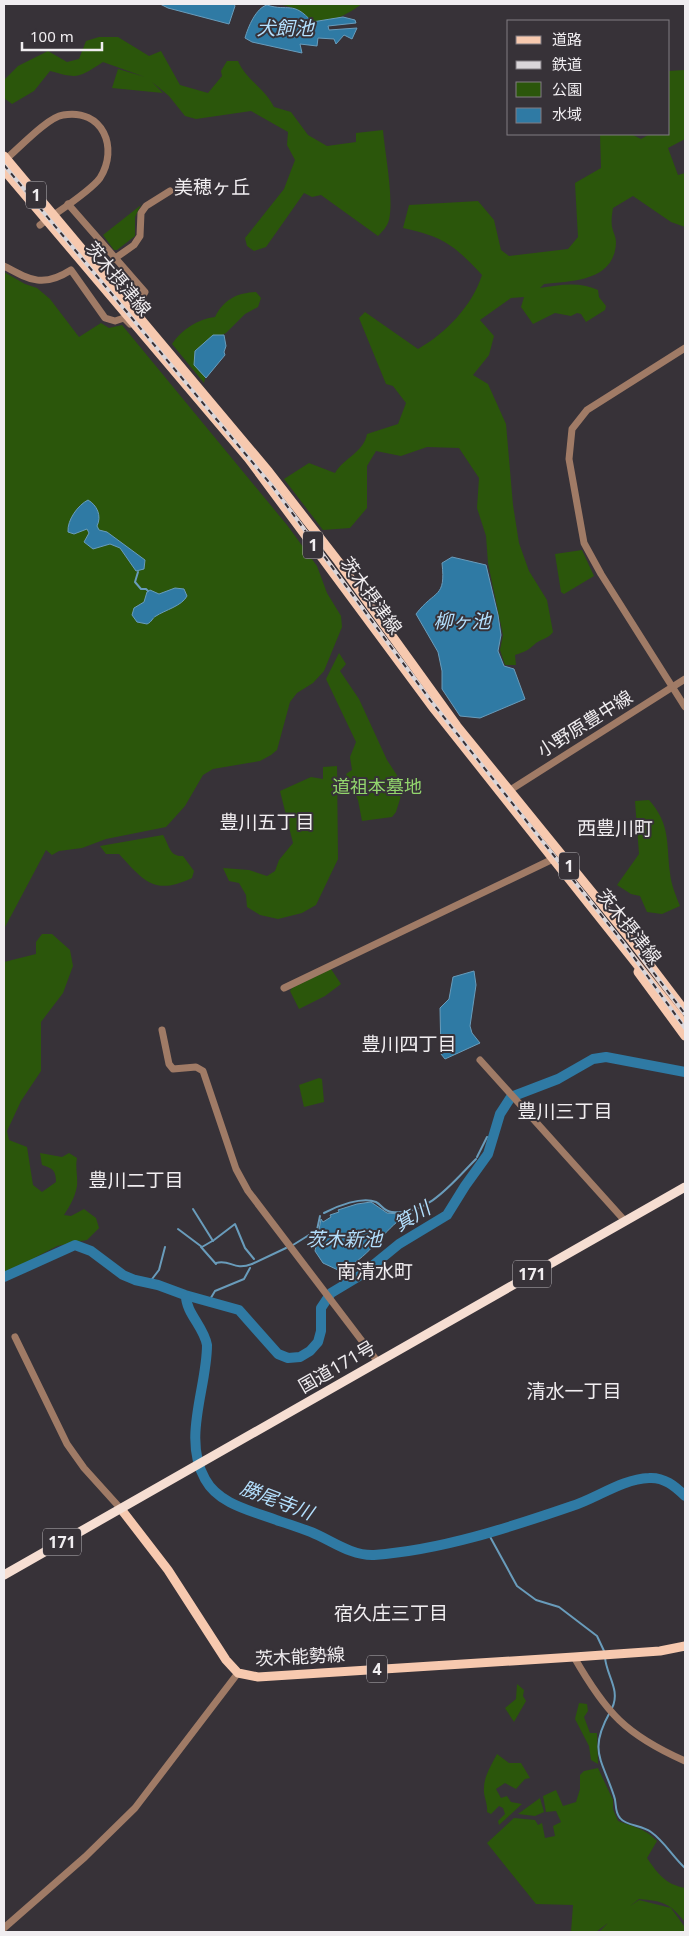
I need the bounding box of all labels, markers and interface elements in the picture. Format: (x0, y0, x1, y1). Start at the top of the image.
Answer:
water label: 犬飼池 (256, 15, 315, 41)
scale bar (22, 20, 102, 52)
legend (507, 20, 669, 135)
text: 100 m (30, 26, 74, 46)
text: 道路 (552, 29, 582, 49)
text: 鉄道 (552, 54, 582, 74)
text: 公園 (552, 79, 582, 99)
text: 水域 (552, 104, 582, 124)
district label: 美穂ヶ丘 (174, 174, 250, 200)
road number: 1 (26, 182, 46, 208)
street label: 茨木摂津線 (81, 236, 157, 321)
road number: 1 (303, 532, 323, 558)
street label: 茨木摂津線 (336, 552, 408, 639)
water label: 柳ヶ池 (433, 608, 492, 634)
street label: 小野原豊中線 (532, 684, 637, 762)
park label: 道祖本墓地 (332, 774, 422, 798)
district label: 豊川五丁目 (219, 809, 315, 835)
district label: 西豊川町 (577, 815, 653, 841)
road number: 1 (559, 852, 579, 879)
street label: 茨木摂津線 (592, 884, 667, 969)
district label: 豊川四丁目 (361, 1031, 457, 1057)
district label: 豊川三丁目 (517, 1098, 613, 1124)
district label: 豊川二丁目 (88, 1167, 184, 1193)
water label: 箕川 (389, 1194, 437, 1237)
water label: 茨木新池 (306, 1226, 384, 1252)
district label: 南清水町 (337, 1258, 413, 1284)
road number: 171 (513, 1260, 551, 1288)
street label: 国道171号 (294, 1335, 379, 1398)
district label: 清水一丁目 (526, 1378, 622, 1404)
water label: 勝尾寺川 (237, 1474, 319, 1526)
road number: 171 (43, 1528, 81, 1555)
district label: 宿久庄三丁目 (334, 1600, 448, 1626)
street label: 茨木能勢線 (254, 1642, 346, 1670)
road number: 4 (367, 1656, 387, 1682)

